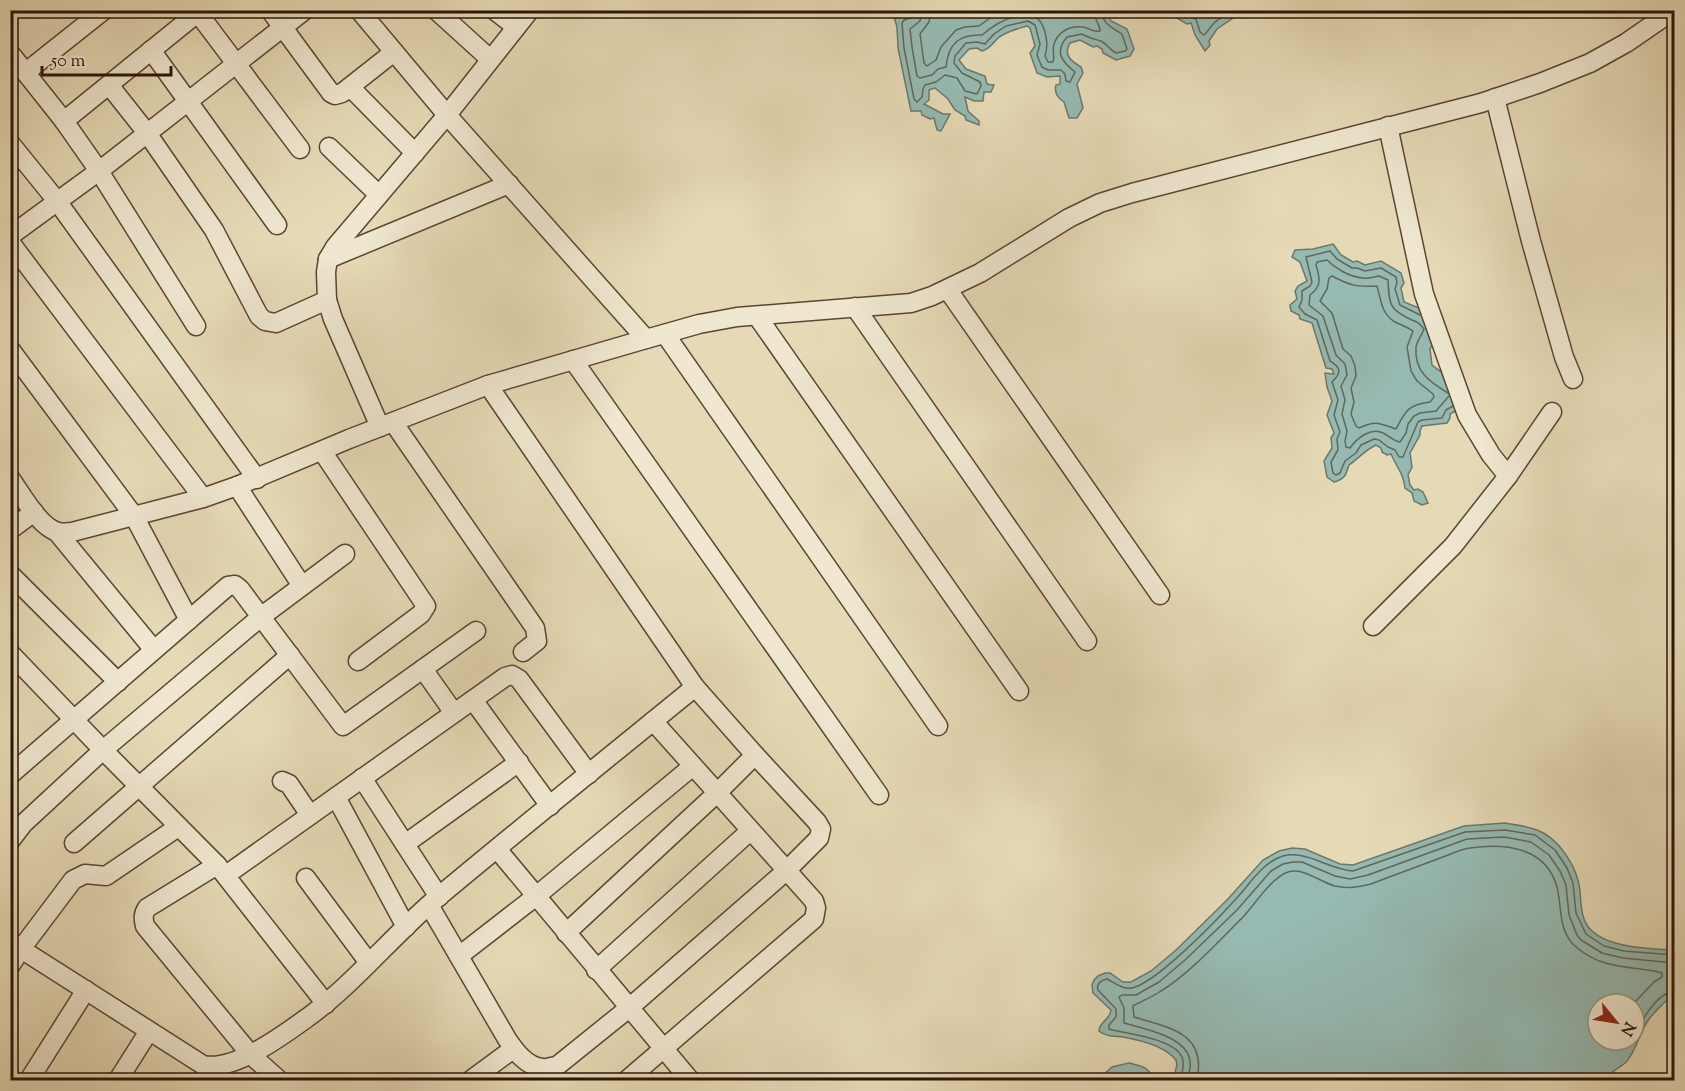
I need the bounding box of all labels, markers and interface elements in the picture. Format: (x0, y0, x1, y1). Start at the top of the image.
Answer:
scale bar (42, 39, 171, 77)
text: 50 m (50, 49, 86, 75)
north arrow (1586, 992, 1646, 1052)
text: N (1614, 1017, 1640, 1040)

